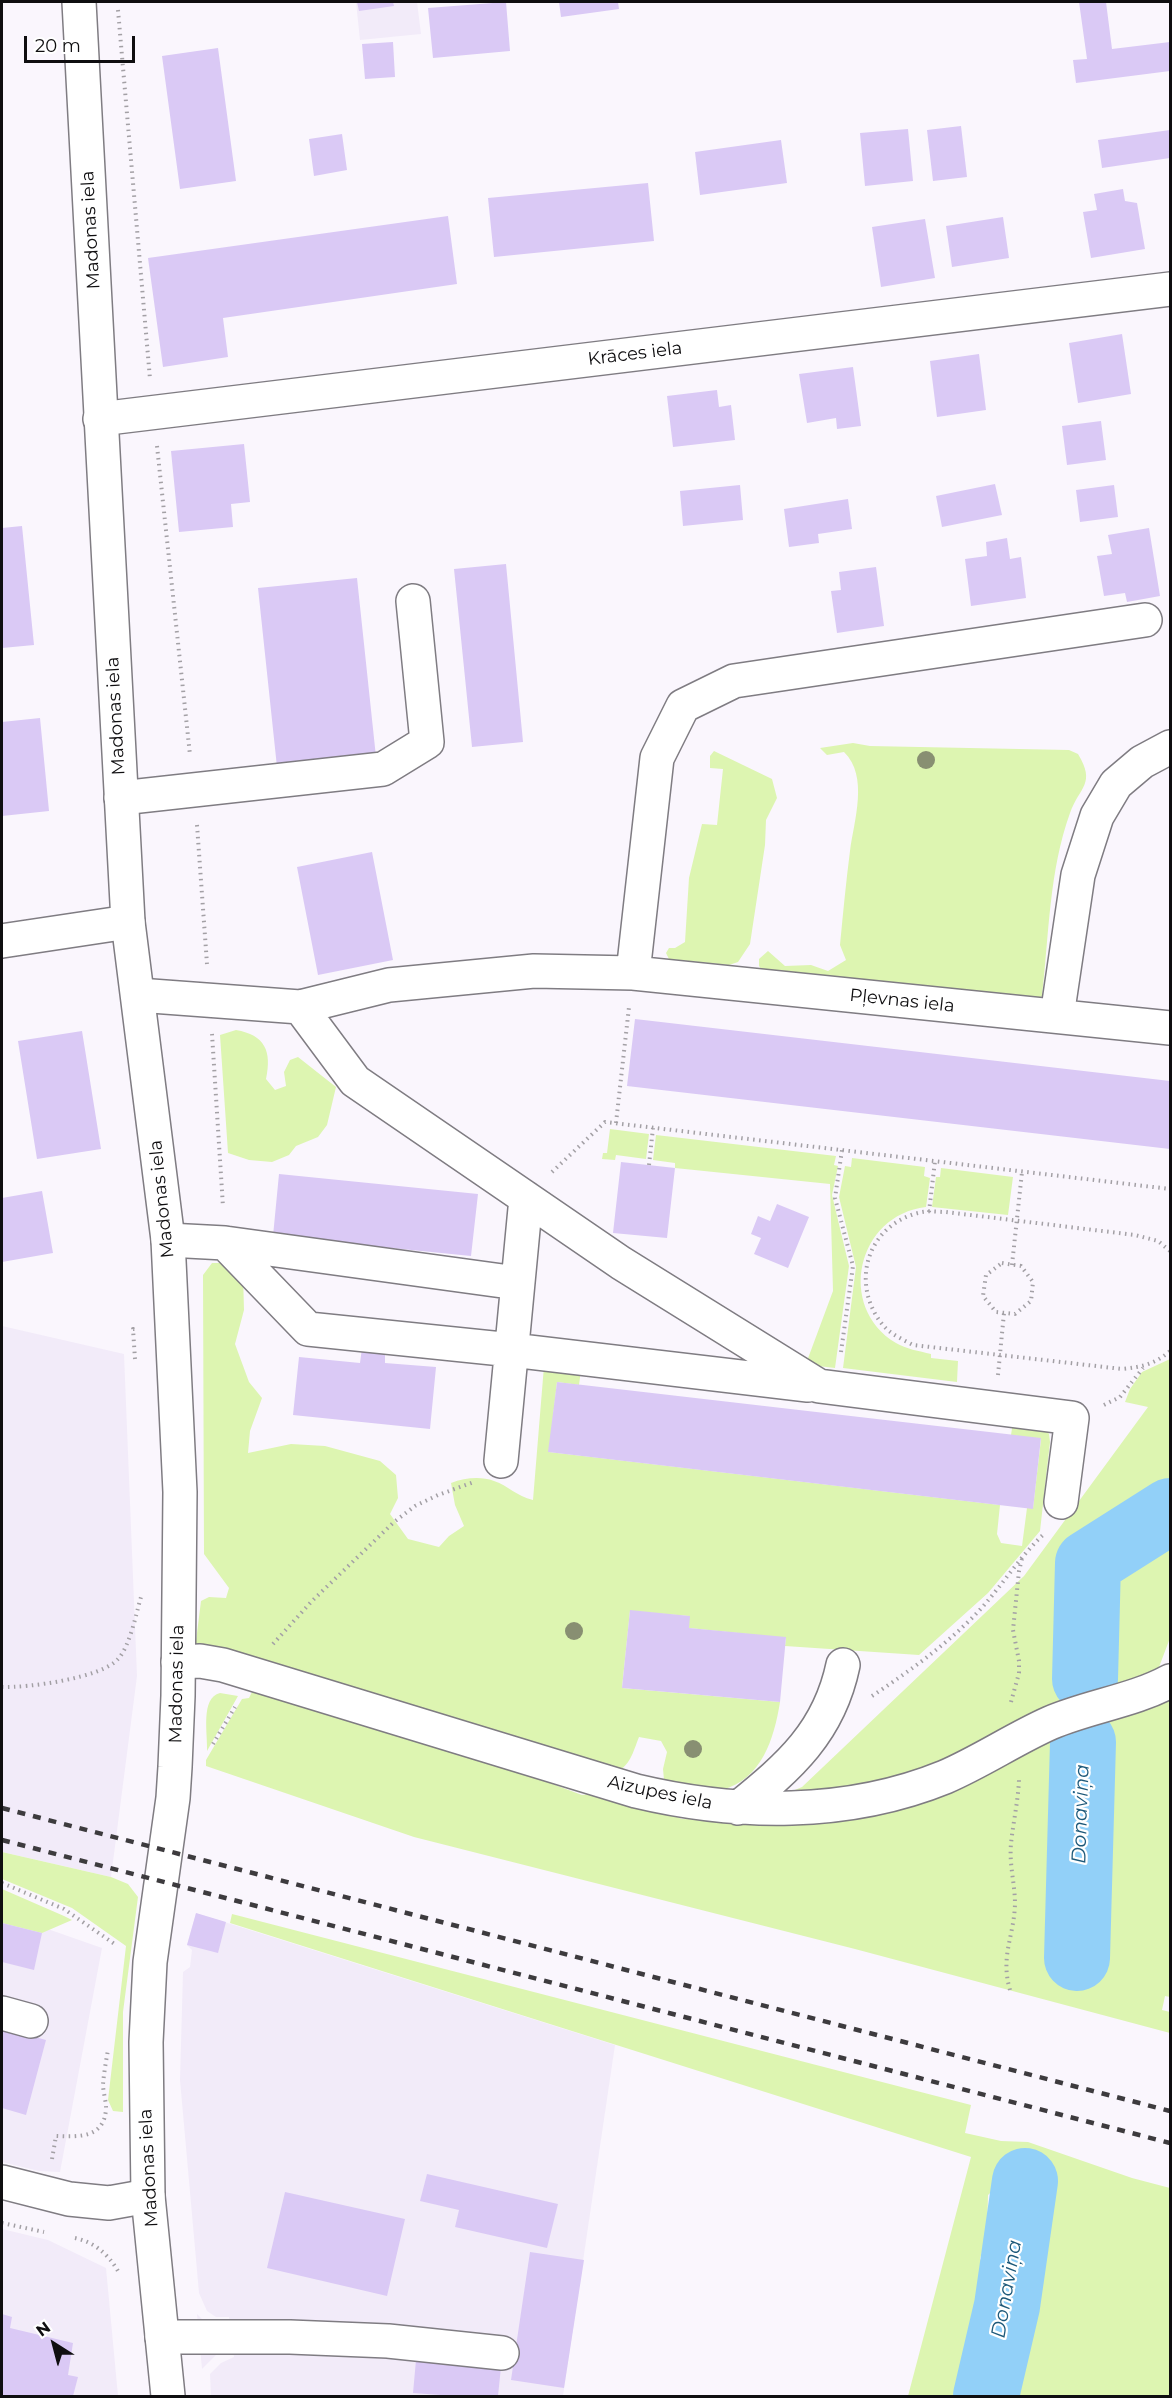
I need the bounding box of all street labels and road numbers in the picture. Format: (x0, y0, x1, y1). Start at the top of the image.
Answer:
street label: Madonas iela (77, 170, 105, 290)
street label: Krāces iela (586, 337, 684, 371)
street label: Madonas iela (102, 656, 130, 776)
street label: Pļevnas iela (848, 985, 956, 1017)
street label: Madonas iela (145, 1139, 179, 1259)
street label: Madonas iela (165, 1624, 189, 1744)
street label: Aizupes iela (606, 1771, 714, 1815)
street label: Madonas iela (135, 2108, 163, 2228)

